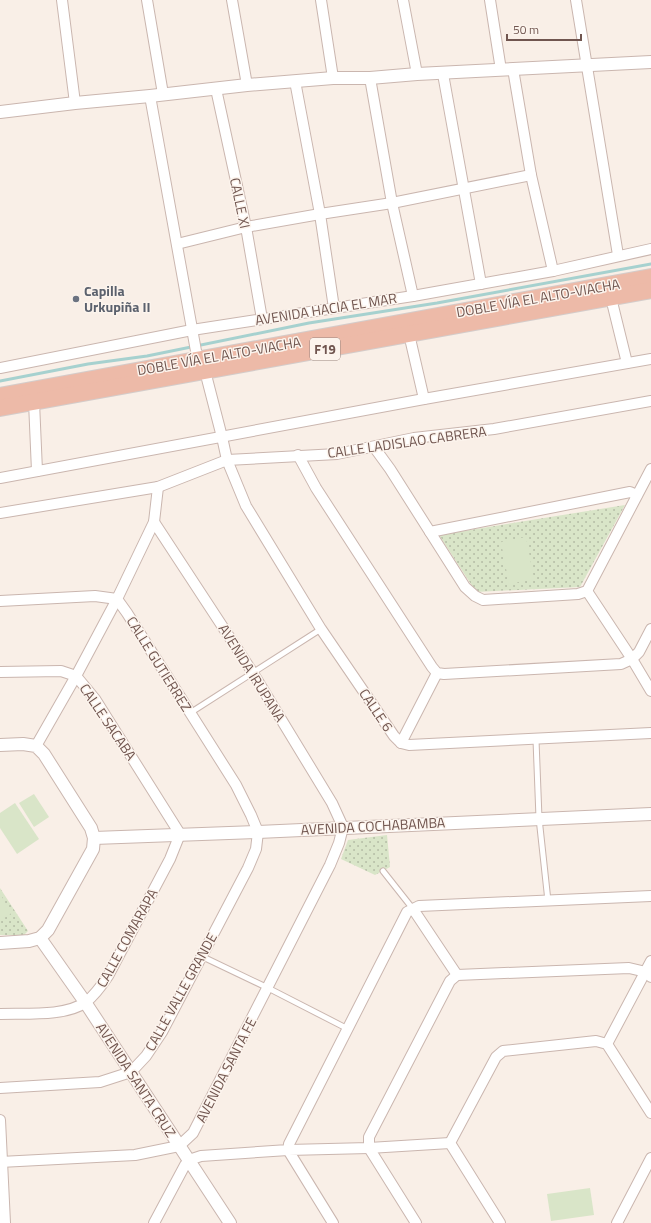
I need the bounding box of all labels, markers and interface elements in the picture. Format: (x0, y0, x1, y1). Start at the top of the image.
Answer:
scale bar (507, 16, 581, 42)
text: 50 m (513, 20, 539, 39)
street label: CALLE XI (225, 176, 256, 230)
street label: DOBLE VÍA EL ALTO-VIACHA (454, 273, 622, 322)
place label: Capilla Urkupiña II (84, 280, 150, 317)
street label: AVENIDA HACIA EL MAR (253, 287, 398, 330)
marker: Capilla Urkupiña II (71, 294, 81, 304)
street label: DOBLE VÍA EL ALTO-VIACHA (135, 331, 303, 380)
road number: F19 (310, 338, 340, 360)
street label: CALLE LADISLAO CABRERA (326, 420, 488, 463)
street label: CALLE GUTIERREZ (122, 612, 197, 715)
street label: AVENIDA IRUPANA (214, 620, 291, 726)
street label: CALLE SACABA (75, 679, 142, 765)
street label: CALLE 6 (354, 684, 399, 736)
street label: AVENIDA COCHABAMBA (300, 811, 446, 840)
street label: CALLE COMARAPA (91, 884, 163, 991)
street label: CALLE VALLE GRANDE (139, 929, 222, 1055)
street label: AVENIDA SANTA FE (190, 1013, 261, 1126)
street label: AVENIDA SANTA CRUZ (91, 1018, 181, 1141)

